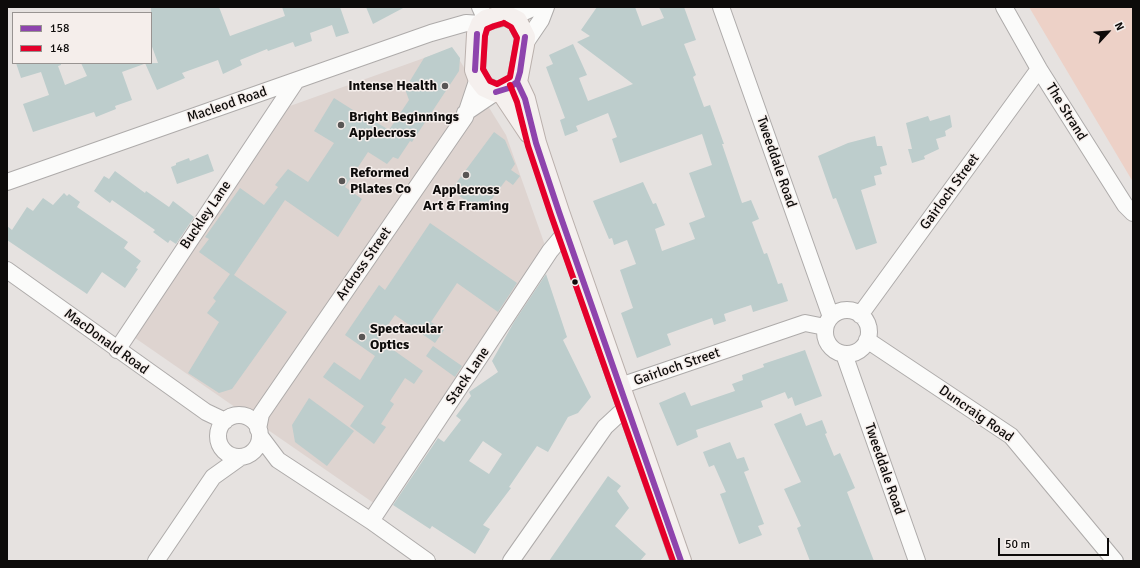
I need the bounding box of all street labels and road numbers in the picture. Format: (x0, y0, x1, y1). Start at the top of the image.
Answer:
street label: The Strand (1042, 80, 1090, 144)
street label: Macleod Road (185, 83, 269, 127)
street label: Tweeddale Road (752, 114, 800, 210)
street label: Gairloch Street (917, 151, 983, 233)
street label: Buckley Lane (177, 178, 235, 252)
street label: Ardross Street (333, 224, 395, 304)
street label: MacDonald Road (60, 306, 152, 378)
street label: Stack Lane (443, 344, 493, 408)
street label: Gairloch Street (632, 344, 722, 390)
street label: Duncraig Road (935, 382, 1017, 446)
street label: Tweeddale Road (860, 421, 908, 517)

